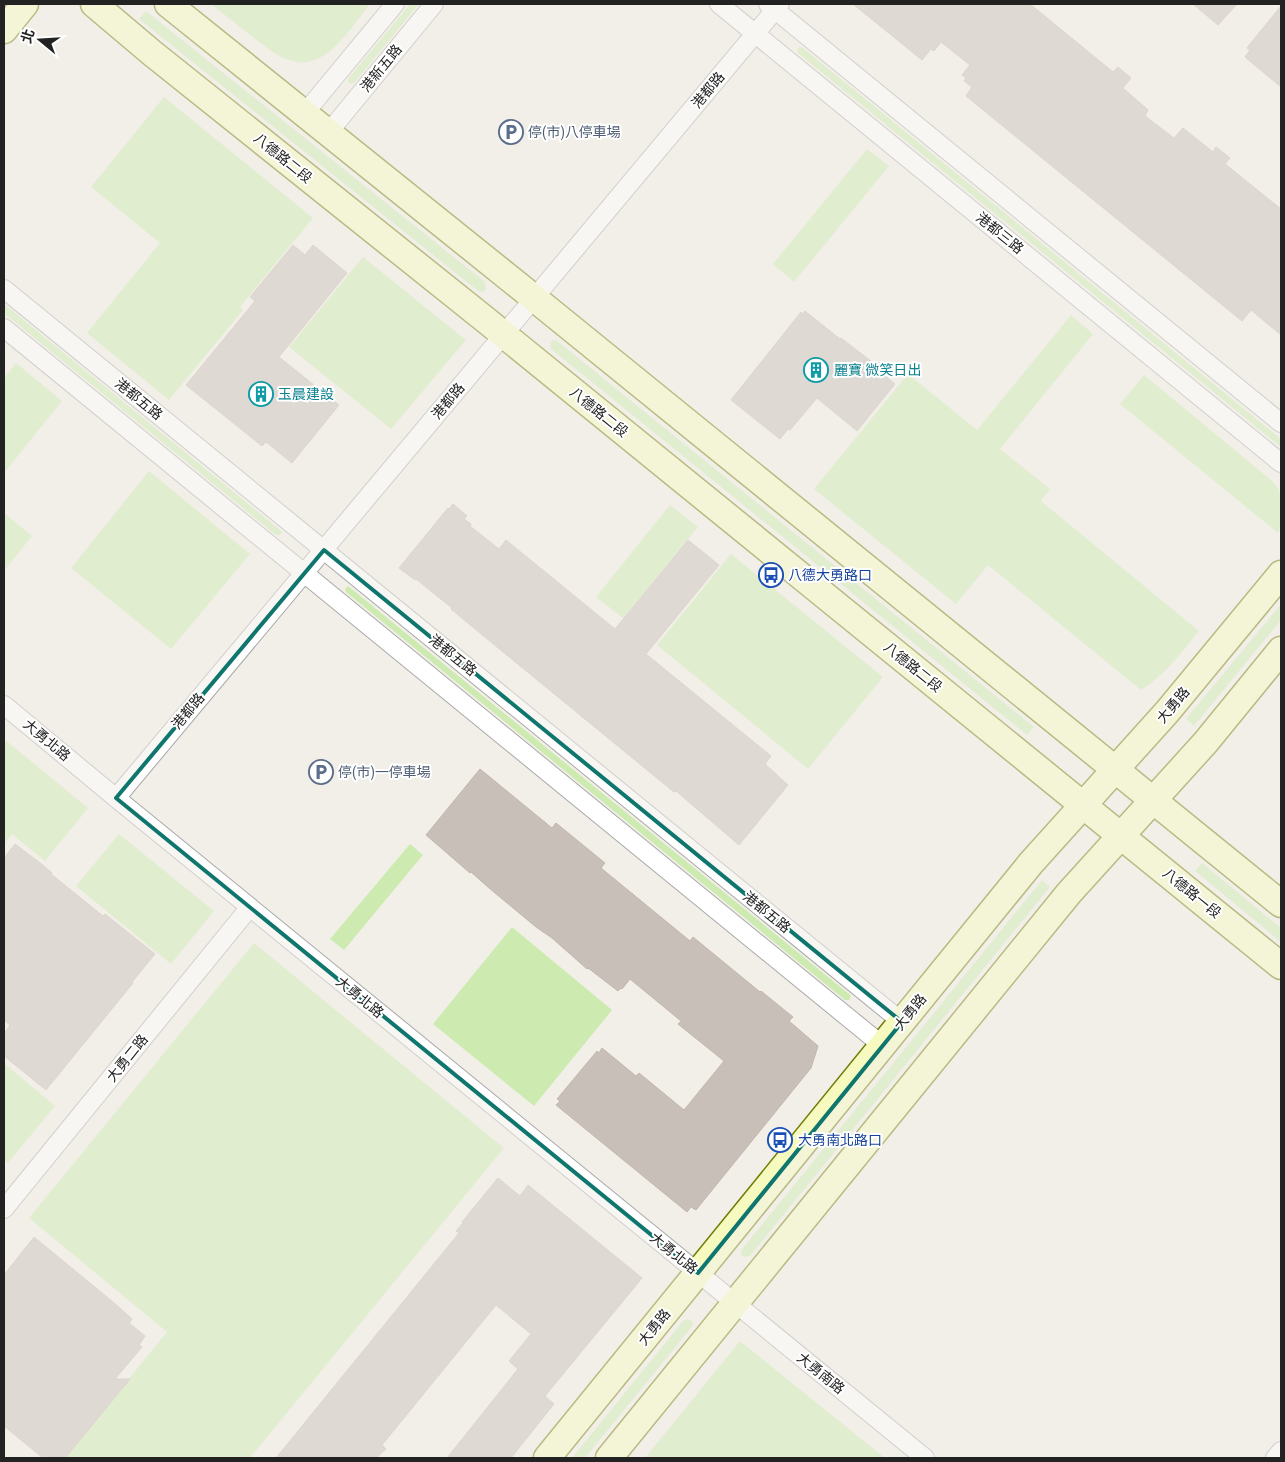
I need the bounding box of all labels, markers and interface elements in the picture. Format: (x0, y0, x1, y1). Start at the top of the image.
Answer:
north arrow (15, 15, 65, 65)
text: 北 (18, 27, 37, 45)
street label: 港新五路 (357, 41, 405, 95)
street label: 港都路 (688, 69, 728, 111)
parking icon: 停(市)八停車場 (498, 119, 524, 145)
place label: 停(市)八停車場 (528, 124, 621, 141)
street label: 八德路二段 (251, 130, 315, 186)
street label: 港都三路 (973, 209, 1027, 257)
building icon: 麗寶 微笑日出 (803, 357, 829, 383)
place label: 麗寶 微笑日出 (834, 362, 921, 378)
street label: 港都五路 (112, 375, 166, 423)
street label: 港都路 (428, 380, 468, 422)
building icon: 玉晨建設 (248, 381, 274, 407)
street label: 八德路二段 (567, 384, 631, 440)
place label: 玉晨建設 (278, 386, 334, 402)
bus stop icon: 八德大勇路口 (758, 562, 784, 588)
place label: 八德大勇路口 (788, 567, 872, 583)
street label: 港都五路 (426, 631, 480, 679)
street label: 八德路二段 (881, 639, 945, 695)
street label: 大勇路 (1153, 684, 1193, 726)
street label: 港都路 (168, 690, 208, 732)
street label: 大勇北路 (20, 716, 74, 764)
parking icon: 停(市)一停車場 (308, 759, 334, 785)
place label: 停(市)一停車場 (338, 764, 431, 781)
street label: 八德路一段 (1160, 865, 1224, 921)
street label: 港都五路 (740, 888, 794, 936)
street label: 大勇北路 (333, 973, 387, 1021)
street label: 大勇路 (891, 991, 929, 1033)
street label: 大勇二路 (103, 1031, 151, 1085)
bus stop icon: 大勇南北路口 (767, 1127, 793, 1153)
place label: 大勇南北路口 (798, 1132, 882, 1148)
street label: 大勇北路 (647, 1229, 701, 1277)
street label: 大勇路 (635, 1306, 673, 1348)
street label: 大勇南路 (794, 1349, 848, 1397)

